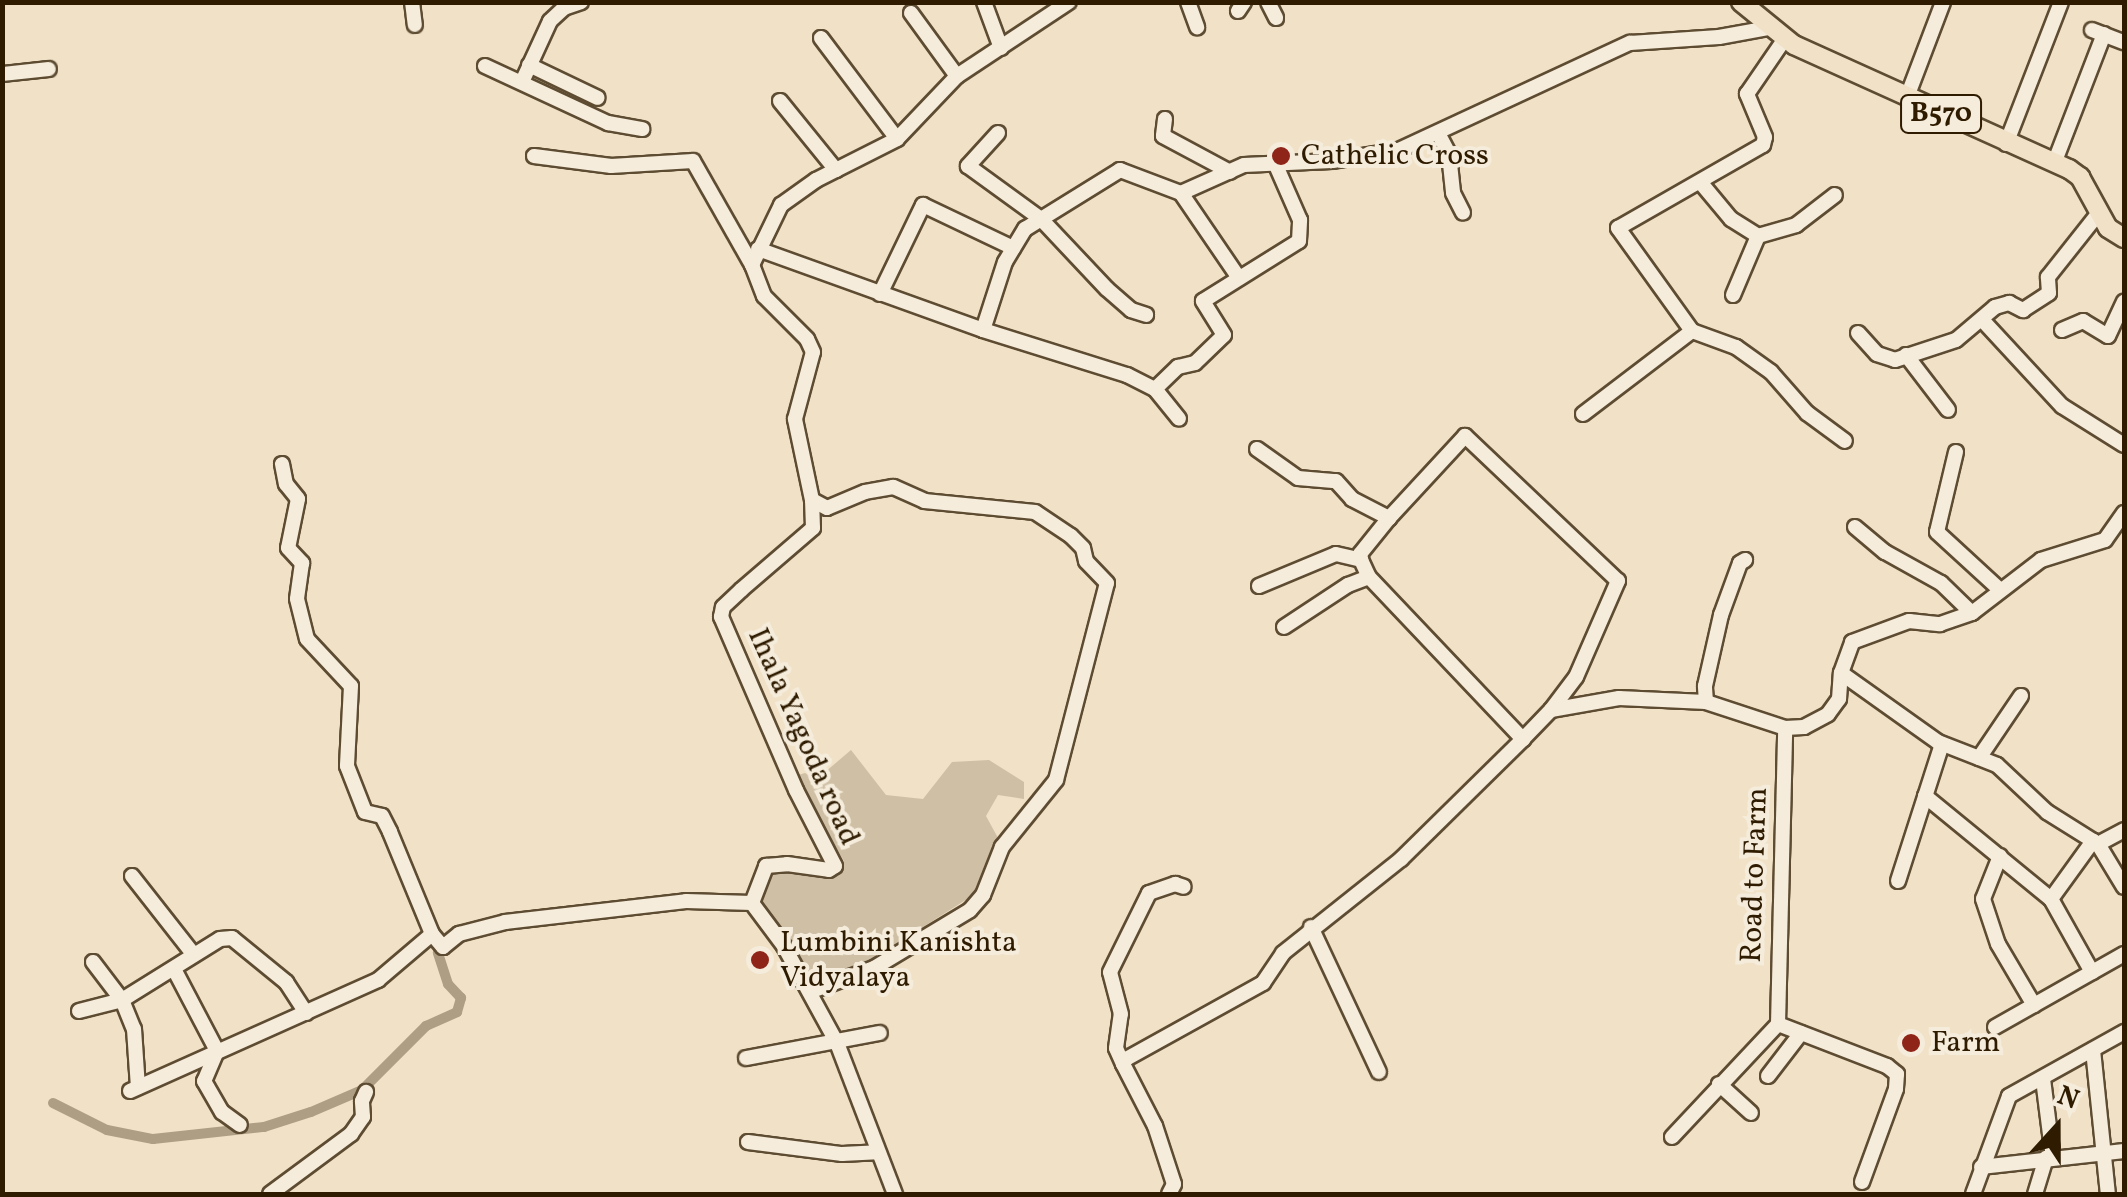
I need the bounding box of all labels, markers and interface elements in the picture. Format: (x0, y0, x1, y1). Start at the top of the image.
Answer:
road number: B570 (1898, 91, 1984, 137)
place label: Cathelic Cross (1301, 138, 1489, 174)
marker: Cathelic Cross (1270, 145, 1292, 167)
street label: Ihala Yagoda road (739, 622, 867, 852)
street label: Road to Farm (1734, 787, 1776, 963)
place label: Lumbini Kanishta Vidyalaya (780, 925, 1017, 996)
marker: Lumbini Kanishta Vidyalaya (749, 949, 771, 971)
place label: Farm (1931, 1025, 2000, 1061)
marker: Farm (1900, 1032, 1922, 1054)
north arrow (2007, 1077, 2107, 1177)
text: N (2051, 1077, 2084, 1120)

